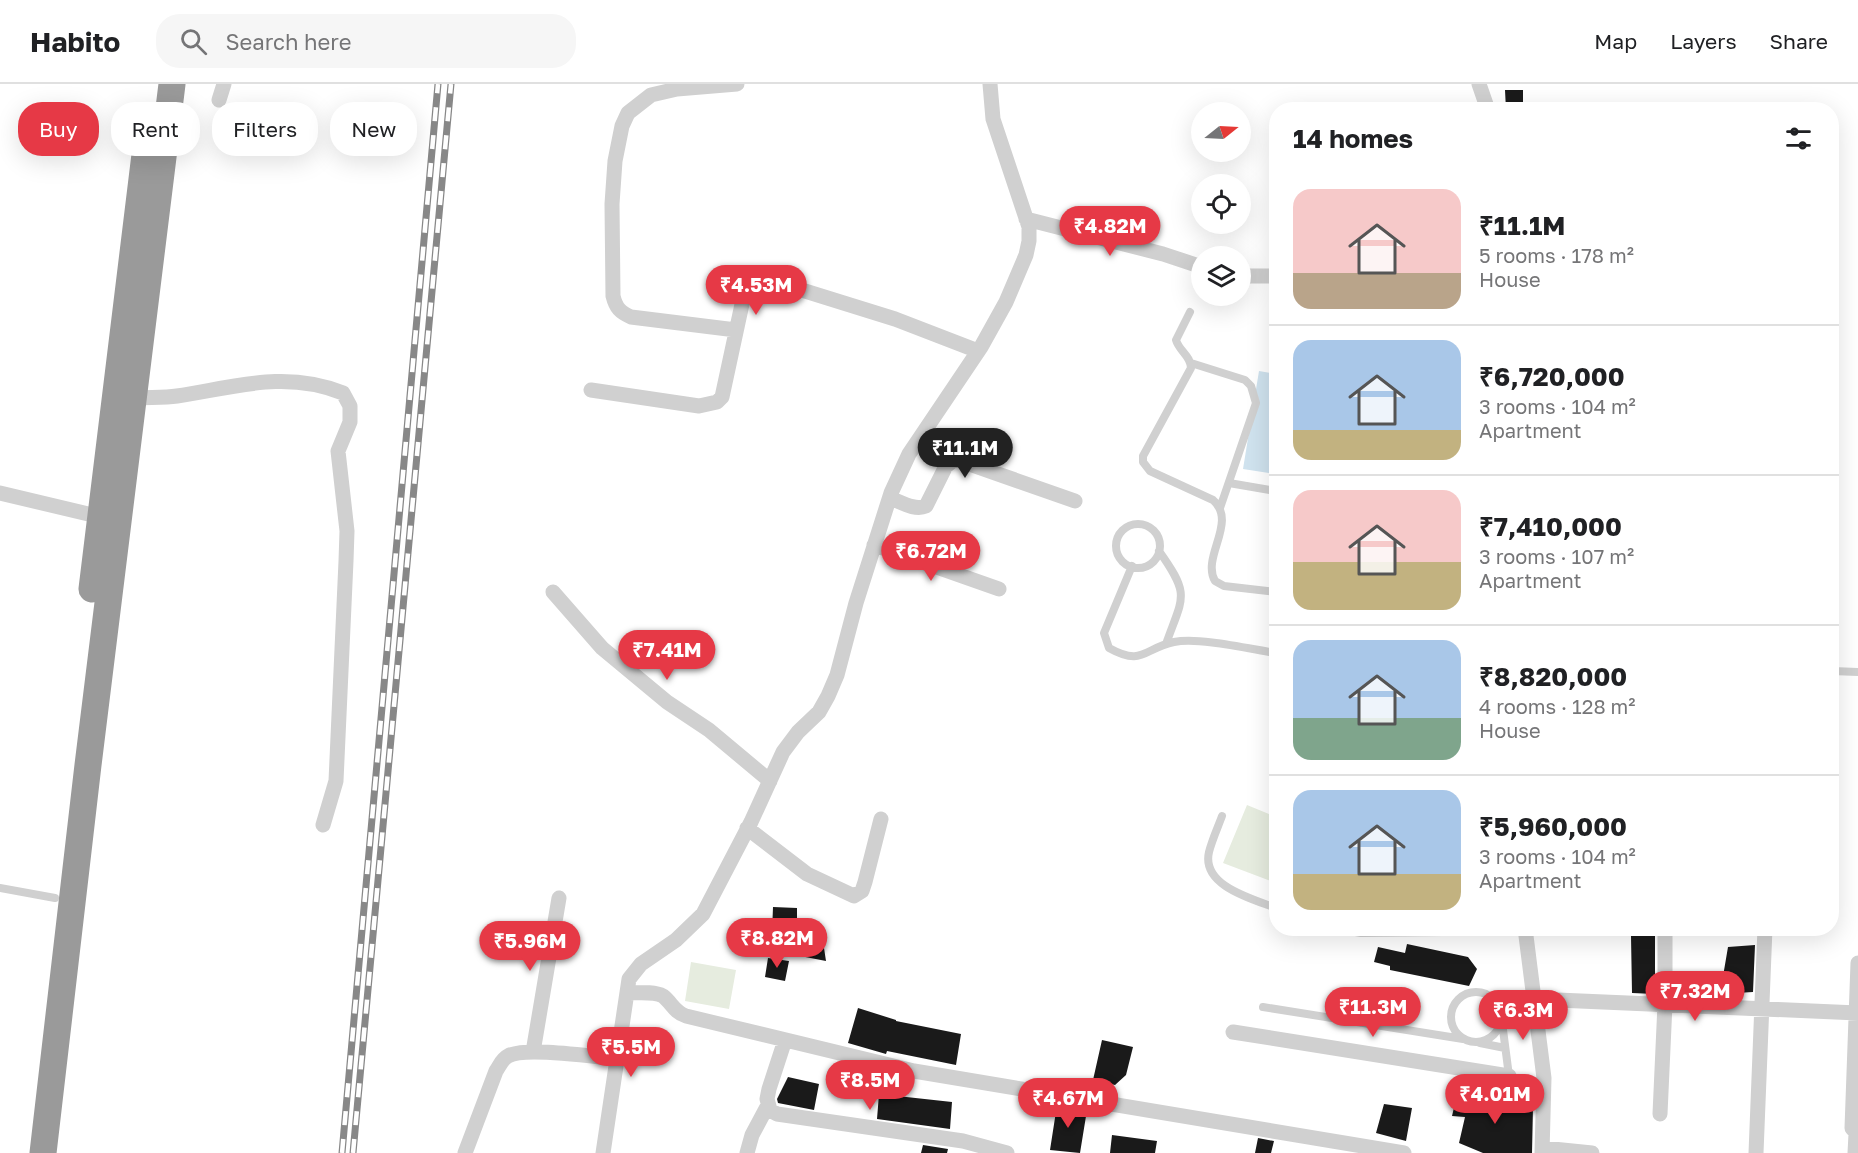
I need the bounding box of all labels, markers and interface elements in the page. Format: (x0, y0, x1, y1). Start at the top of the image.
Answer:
search box (156, 14, 576, 68)
text: Habito (30, 25, 120, 58)
icon: search (177, 25, 210, 58)
text: Search here (225, 28, 351, 55)
text: Map (1594, 28, 1637, 54)
text: Layers (1670, 28, 1737, 54)
text: Share (1770, 28, 1828, 54)
chip: Buy (18, 102, 99, 156)
chip: Rent (111, 102, 200, 156)
chip: Filters (212, 102, 318, 156)
chip: New (330, 102, 417, 156)
north arrow (1191, 102, 1251, 162)
map controls (1191, 102, 1251, 306)
icon: filters (1782, 122, 1815, 155)
text: 14 homes (1293, 123, 1413, 154)
button: locate (1191, 174, 1251, 234)
pin: ₹4.82M (1061, 206, 1159, 257)
text: ₹11.1M (1479, 210, 1566, 241)
text: ₹4.82M (1073, 213, 1147, 237)
icon: home (1341, 213, 1413, 285)
text: 5 rooms · 178 m² (1479, 243, 1634, 267)
button: layers (1191, 246, 1251, 306)
pin: ₹4.53M (707, 265, 805, 316)
text: House (1479, 267, 1541, 291)
text: ₹4.53M (720, 272, 792, 296)
text: ₹6,720,000 (1479, 361, 1625, 392)
icon: home (1341, 364, 1413, 436)
text: 3 rooms · 104 m² (1479, 394, 1636, 418)
text: Apartment (1479, 418, 1582, 442)
pin: ₹11.1M (916, 428, 1014, 479)
text: ₹11.1M (932, 435, 998, 459)
text: ₹7,410,000 (1479, 511, 1622, 542)
icon: home (1341, 514, 1413, 586)
pin: ₹6.72M (882, 531, 980, 582)
text: ₹6.72M (895, 538, 967, 562)
text: 3 rooms · 107 m² (1479, 544, 1634, 568)
text: Apartment (1479, 568, 1582, 592)
pin: ₹7.41M (618, 630, 716, 681)
text: ₹7.41M (632, 637, 702, 661)
text: ₹8,820,000 (1479, 661, 1627, 692)
icon: home (1341, 664, 1413, 736)
text: 4 rooms · 128 m² (1479, 694, 1636, 718)
text: House (1479, 718, 1541, 742)
text: ₹5,960,000 (1479, 811, 1627, 842)
icon: home (1341, 814, 1413, 886)
text: 3 rooms · 104 m² (1479, 844, 1636, 868)
text: Apartment (1479, 868, 1582, 892)
pin: ₹8.82M (728, 918, 826, 969)
pin: ₹5.96M (481, 921, 579, 972)
text: ₹8.82M (740, 925, 814, 949)
text: ₹5.96M (493, 928, 567, 952)
pin: ₹7.32M (1646, 971, 1744, 1022)
text: ₹7.32M (1660, 978, 1730, 1002)
pin: ₹11.3M (1324, 987, 1422, 1038)
pin: ₹6.3M (1481, 990, 1565, 1041)
text: ₹11.3M (1339, 994, 1407, 1018)
text: ₹6.3M (1493, 997, 1553, 1021)
pin: ₹5.5M (589, 1027, 673, 1078)
text: ₹5.5M (601, 1034, 661, 1058)
pin: ₹8.5M (828, 1060, 912, 1111)
text: ₹8.5M (840, 1067, 900, 1091)
pin: ₹4.01M (1446, 1074, 1544, 1125)
pin: ₹4.67M (1019, 1078, 1117, 1129)
text: ₹4.01M (1459, 1081, 1531, 1105)
text: ₹4.67M (1032, 1085, 1104, 1109)

